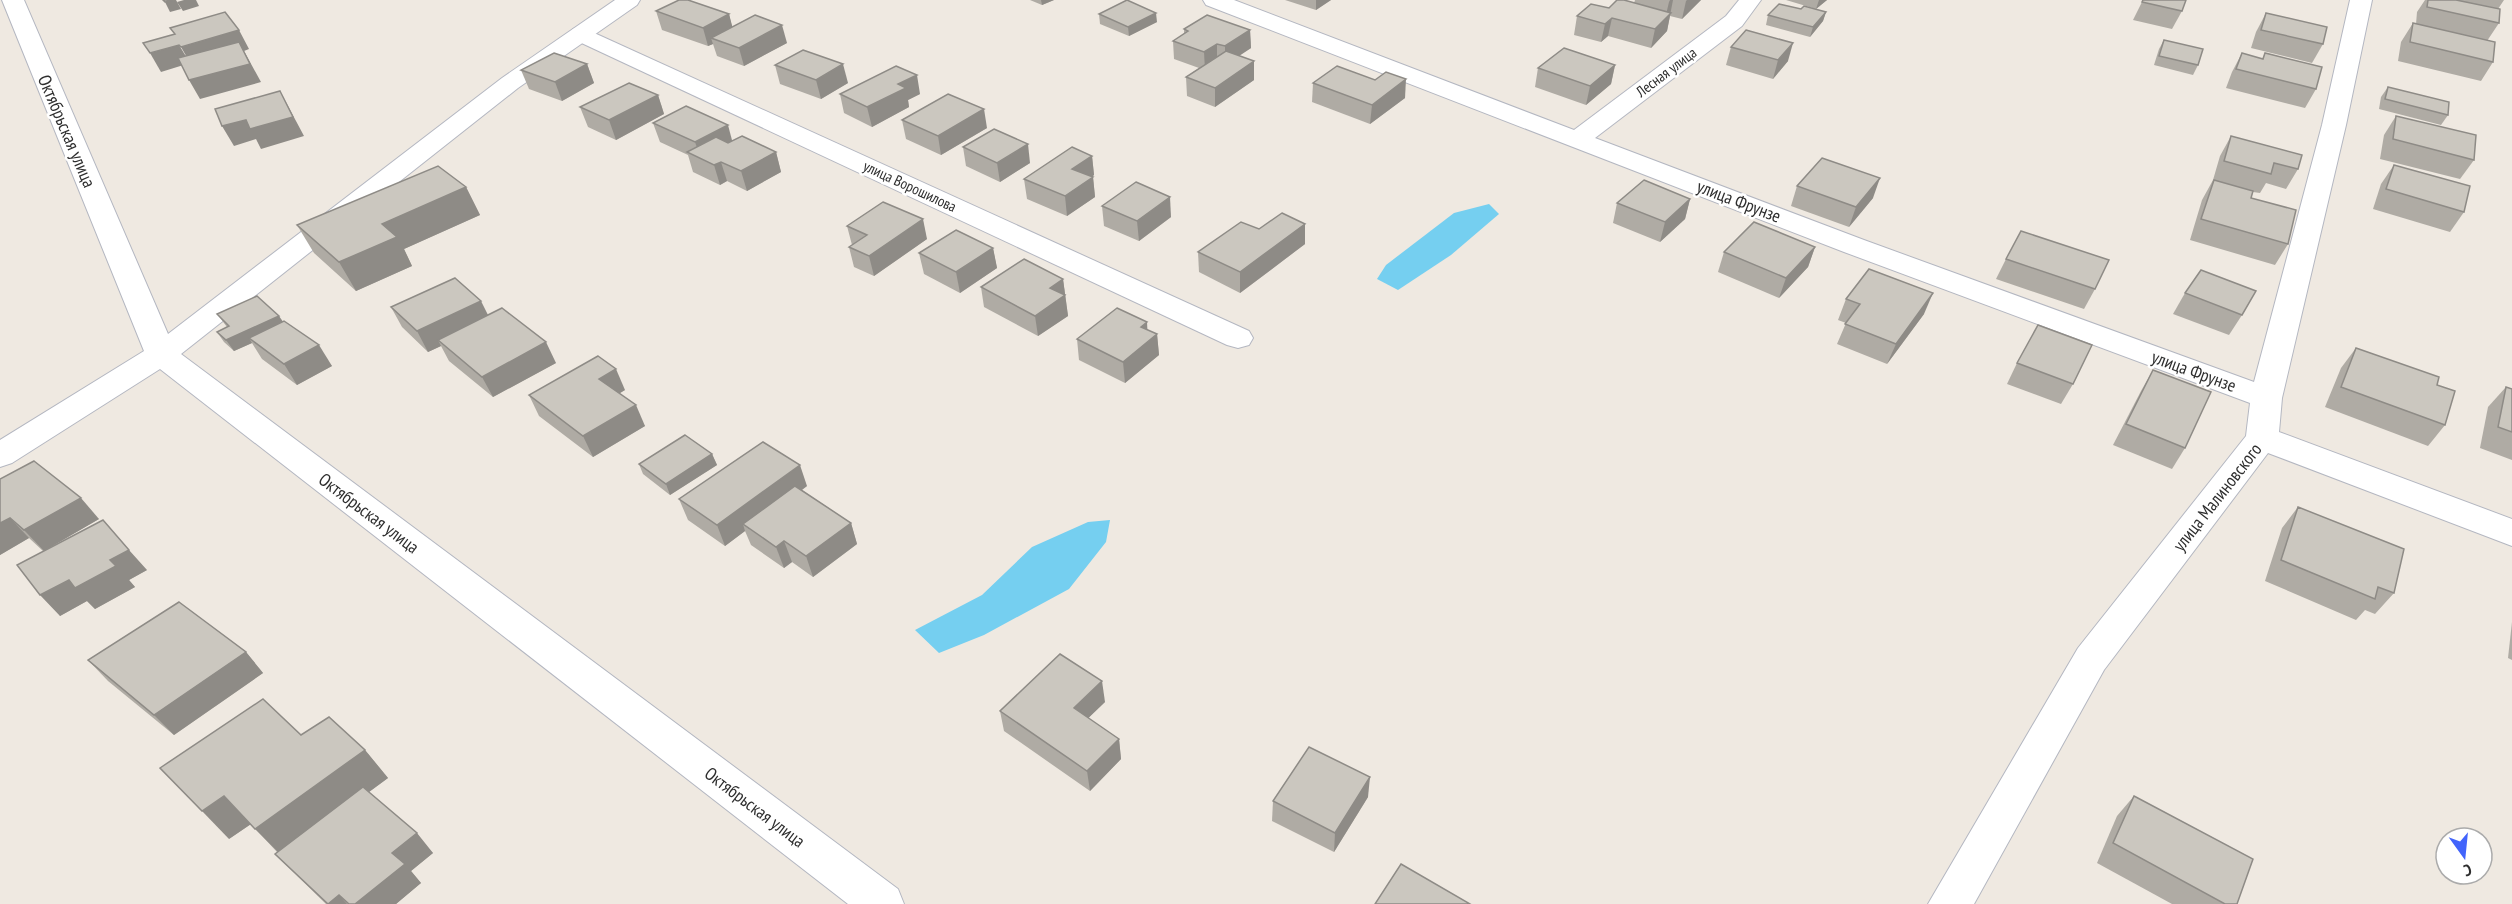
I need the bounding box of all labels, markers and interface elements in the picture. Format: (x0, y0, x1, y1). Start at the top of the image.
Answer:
street label: Лесная улица (1631, 43, 1700, 102)
street label: Октябрьская улица (33, 71, 101, 191)
street label: улица Ворошилова (860, 156, 960, 216)
street label: улица Фрунзе (1694, 174, 1784, 228)
street label: улица Фрунзе (2149, 345, 2239, 397)
street label: улица Малиновского (2167, 438, 2267, 556)
street label: Октябрьская улица (314, 468, 424, 558)
street label: Октябрьская улица (700, 762, 810, 852)
north arrow (2434, 826, 2494, 886)
text: С (2461, 860, 2474, 881)

